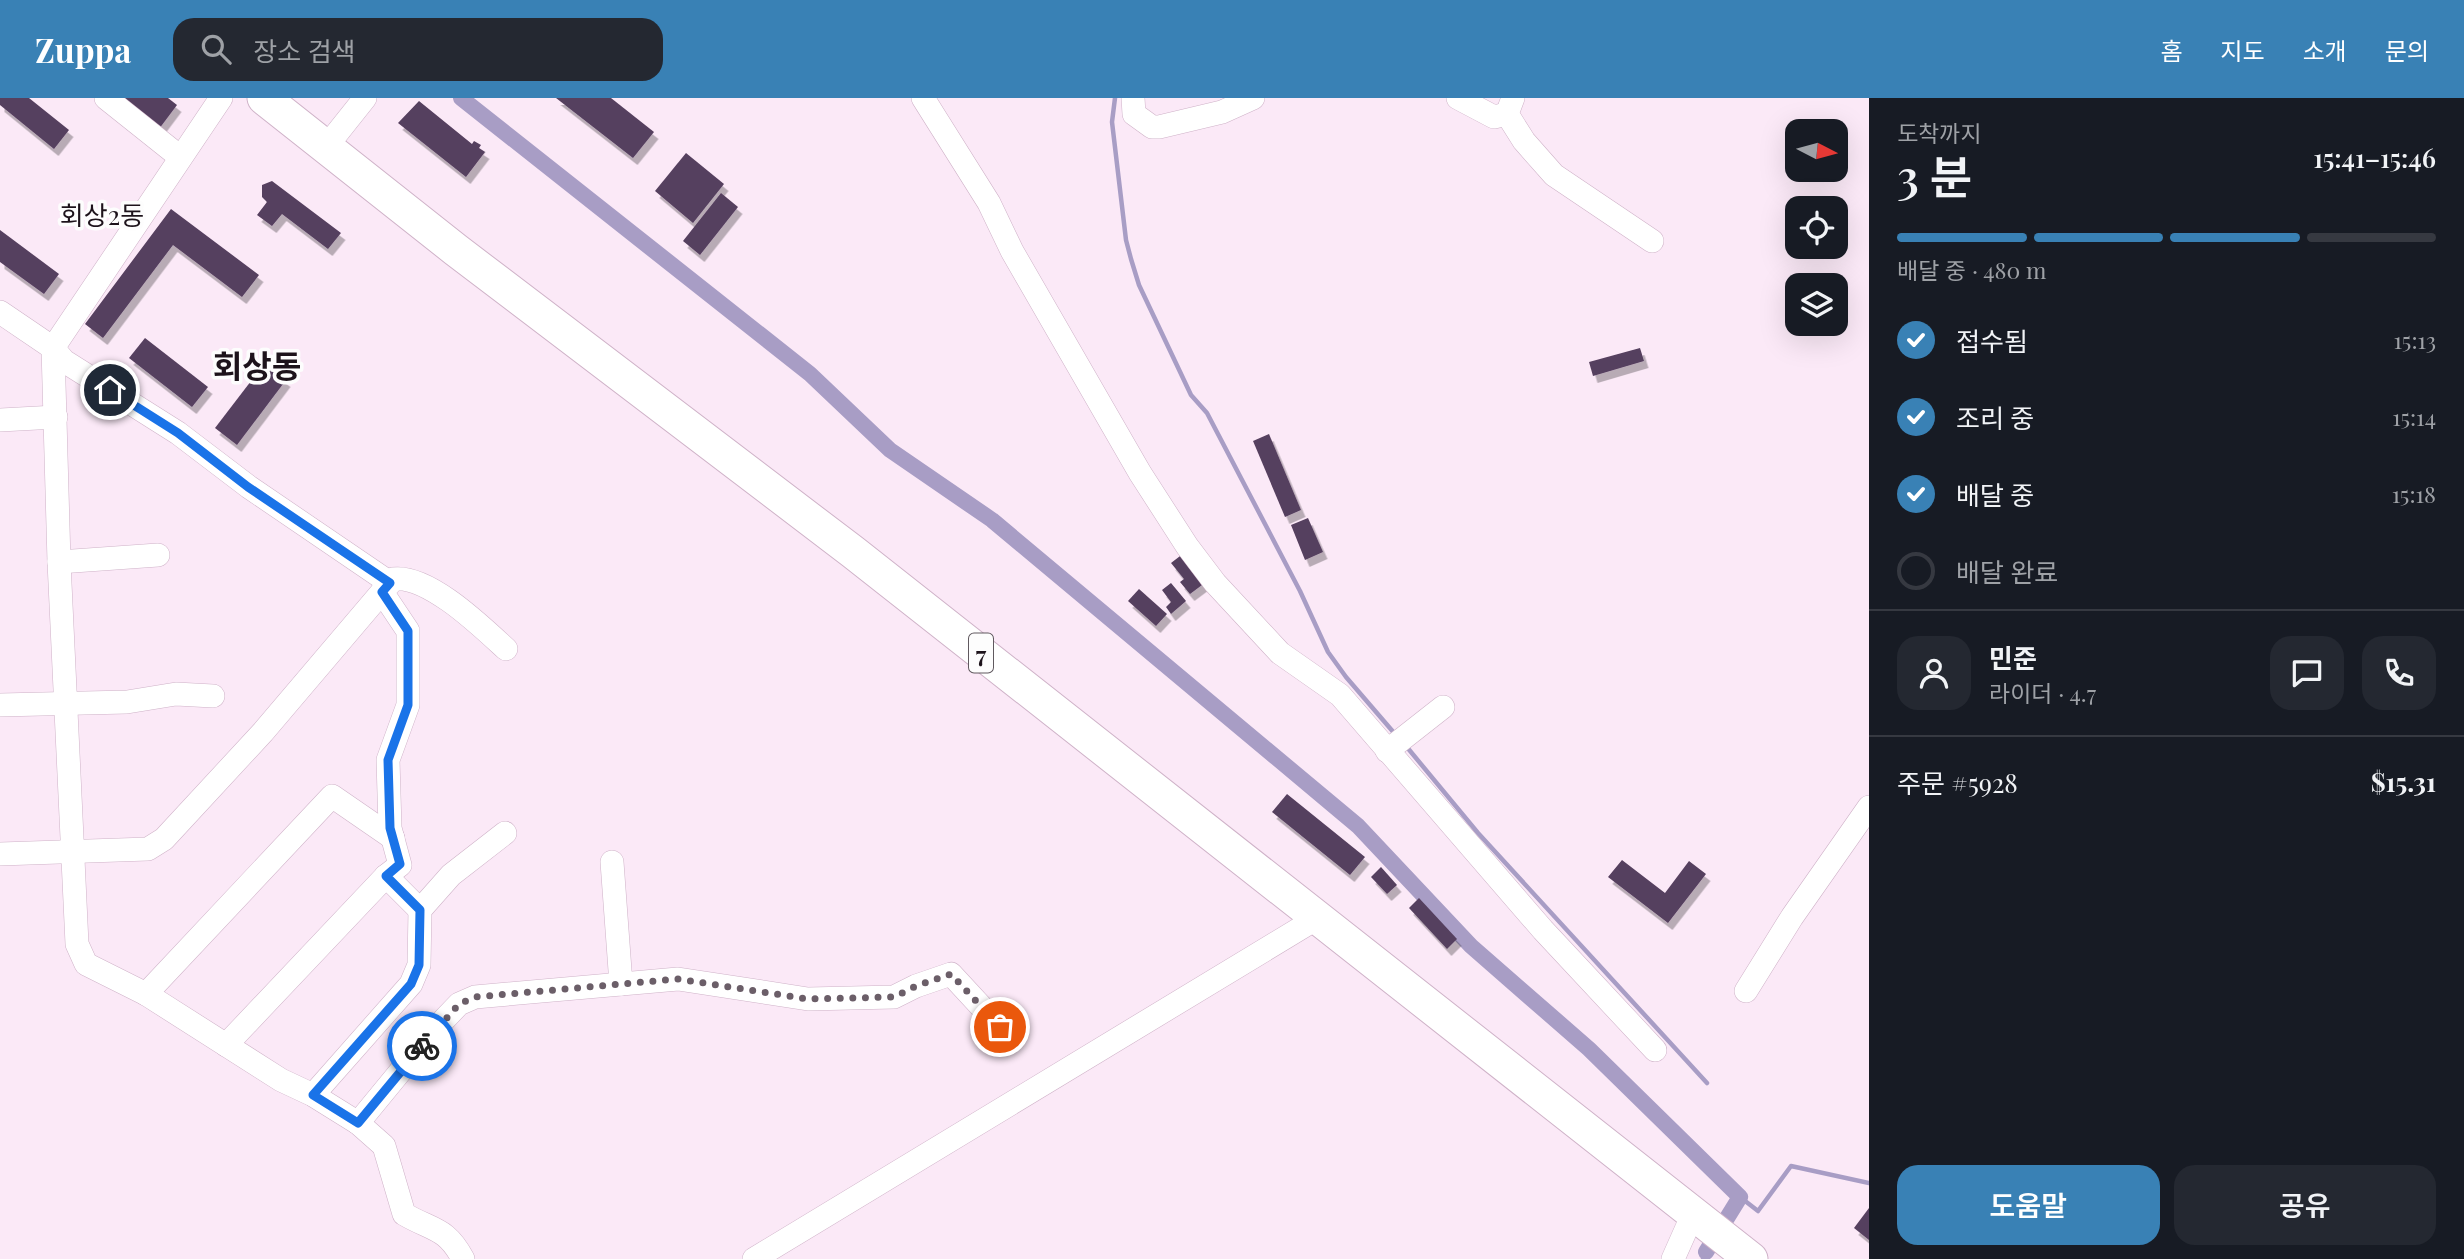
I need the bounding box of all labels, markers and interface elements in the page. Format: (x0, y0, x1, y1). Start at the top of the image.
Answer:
search box (173, 18, 663, 81)
text: Zuppa (35, 27, 131, 71)
icon: search (197, 30, 235, 68)
text: 장소 검색 (253, 33, 355, 68)
text: 홈 (2160, 34, 2182, 66)
text: 지도 (2220, 34, 2265, 66)
text: 소개 (2303, 34, 2347, 66)
text: 문의 (2385, 34, 2429, 66)
text: 도착까지 (1897, 117, 1982, 148)
north arrow (1785, 119, 1848, 182)
map controls (1785, 119, 1848, 336)
text: 15:41–15:46 (2313, 140, 2436, 175)
text: 3 분 (1897, 144, 1972, 206)
button: locate (1785, 196, 1848, 259)
district label: 회상2동 (60, 197, 144, 232)
text: 배달 중 · 480 m (1897, 254, 2047, 285)
button: layers (1785, 273, 1848, 336)
icon: check (1897, 321, 1935, 359)
text: 접수됨 (1956, 323, 2028, 358)
text: 15:13 (2394, 324, 2436, 355)
district label: 회상동 (213, 343, 301, 386)
pin (80, 360, 140, 420)
icon: home (91, 371, 129, 409)
icon: check (1897, 398, 1935, 436)
text: 조리 중 (1956, 400, 2034, 435)
text: 15:14 (2392, 401, 2436, 432)
icon: check (1897, 475, 1935, 513)
text: 배달 중 (1956, 477, 2034, 512)
text: 15:18 (2392, 478, 2436, 509)
text: 배달 완료 (1956, 554, 2058, 589)
road number: 7 (969, 634, 993, 673)
button: person (1897, 636, 1971, 710)
button: chat (2270, 636, 2344, 710)
button: phone (2362, 636, 2436, 710)
text: 민준 (1989, 640, 2037, 675)
text: 라이더 · 4.7 (1989, 677, 2096, 708)
text: $15.31 (2371, 764, 2436, 799)
text: 주문 #5928 (1897, 765, 2018, 800)
pin (970, 997, 1030, 1057)
icon: bag (981, 1008, 1019, 1046)
courier (387, 1011, 457, 1081)
icon: bike (403, 1027, 441, 1065)
button: 도움말 (1897, 1165, 2160, 1245)
button: 공유 (2174, 1165, 2436, 1245)

